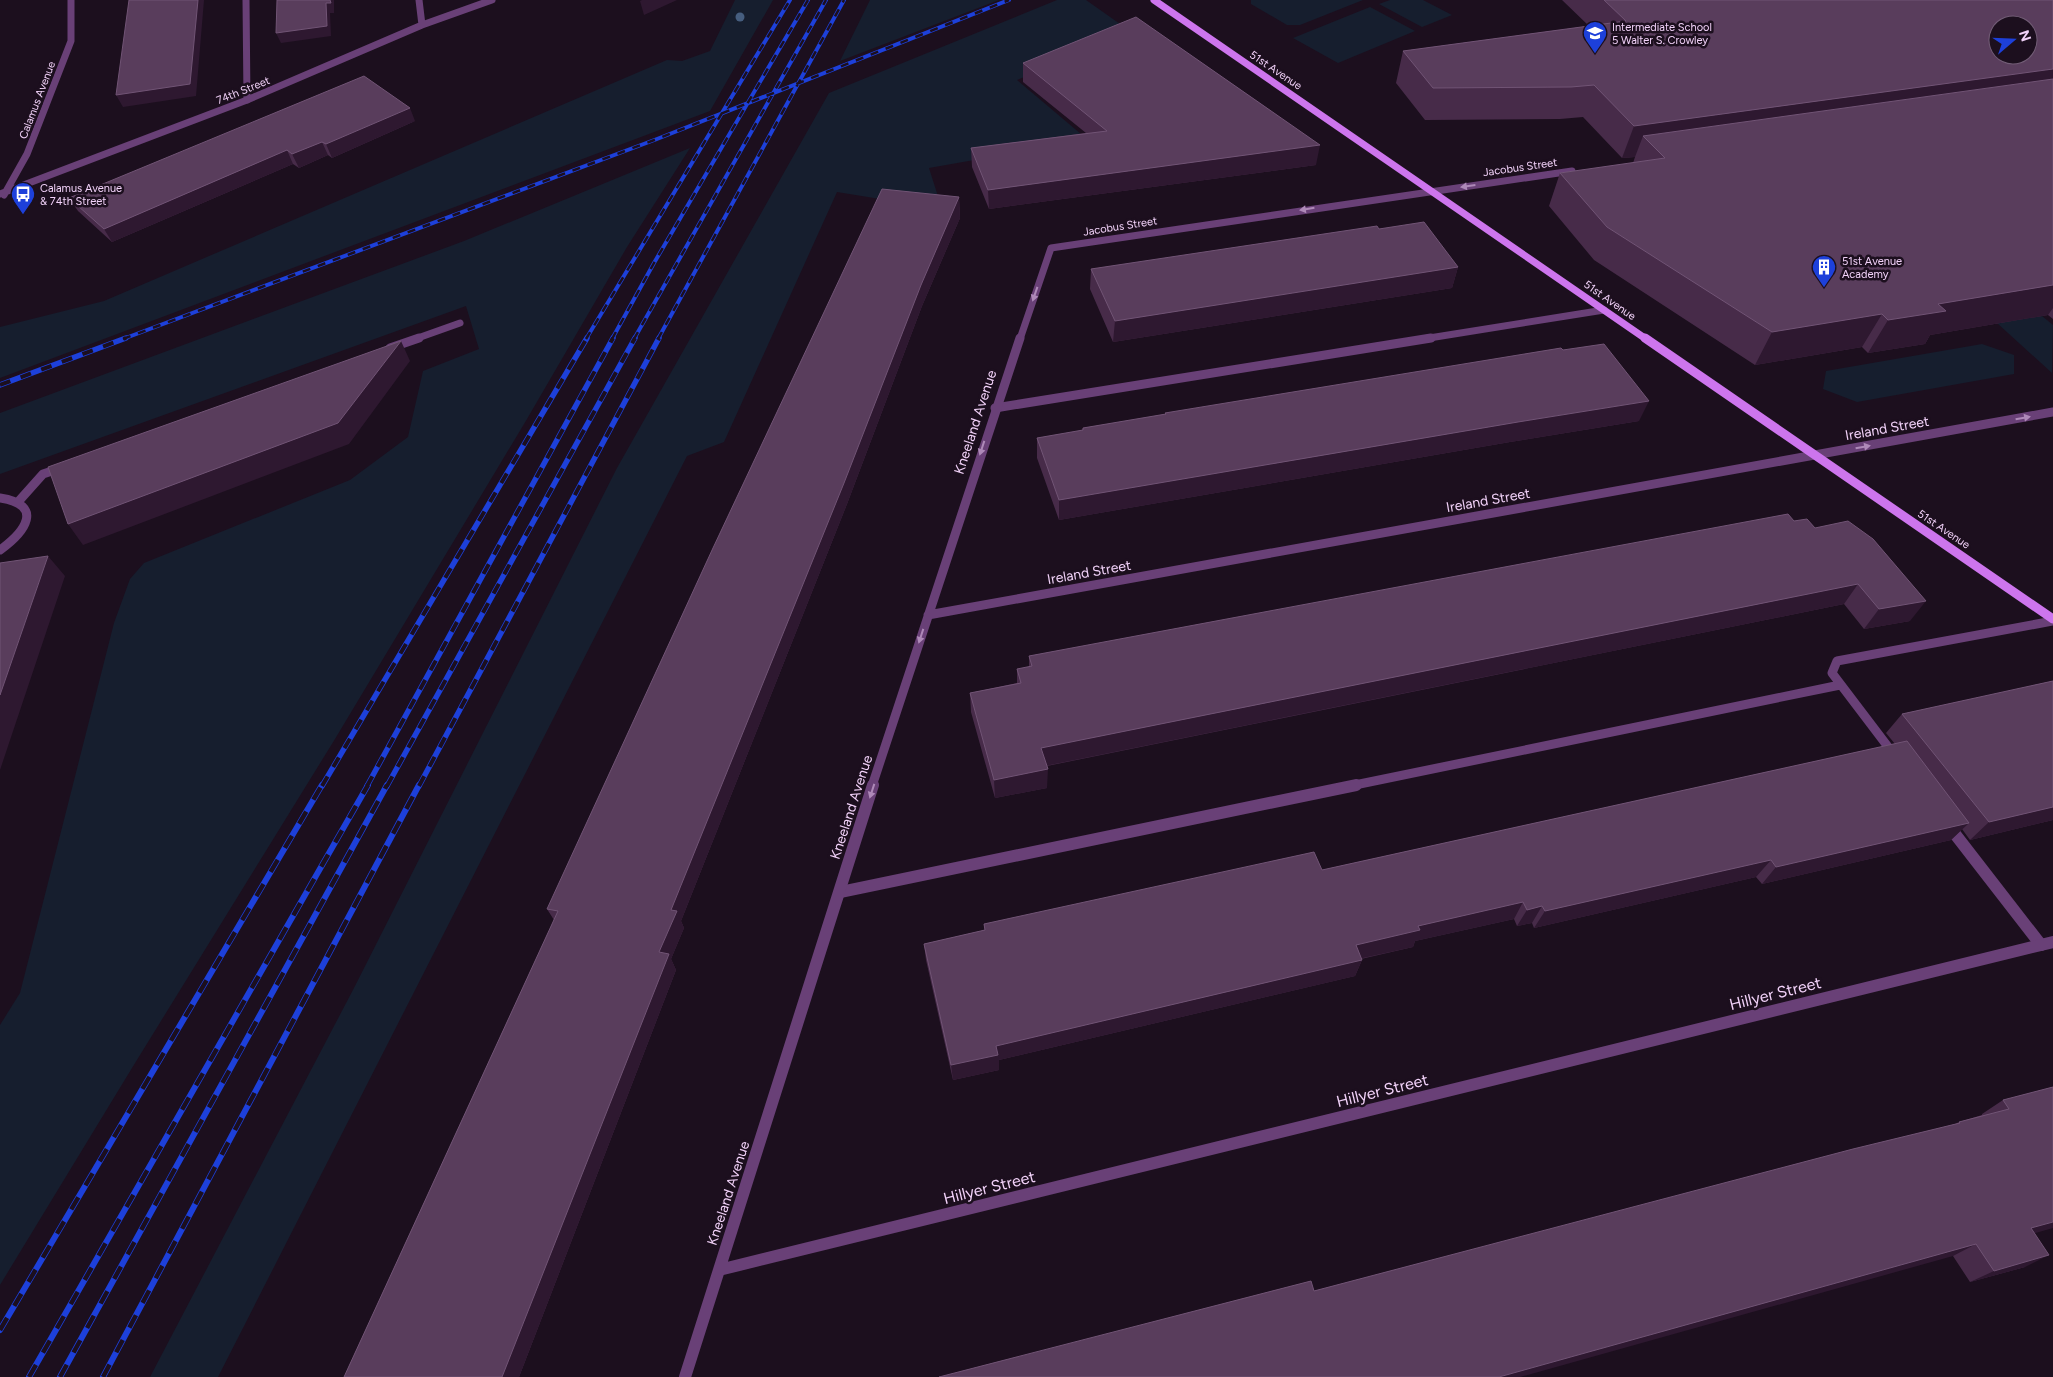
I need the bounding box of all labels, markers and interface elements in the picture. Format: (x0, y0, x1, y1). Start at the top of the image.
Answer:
north arrow (1988, 15, 2038, 65)
school or university icon: Intermediate School 5 Walter S. Crowley (1582, 20, 1608, 54)
place label: Intermediate School 5 Walter S. Crowley (1612, 21, 1712, 47)
text: N (2015, 28, 2035, 44)
street label: 51st Avenue (1247, 48, 1304, 93)
street label: Calamus Avenue (17, 60, 58, 141)
street label: 74th Street (215, 74, 272, 107)
street label: Jacobus Street (1482, 156, 1558, 179)
bus stop icon: Calamus Avenue & 74th Street (10, 181, 36, 215)
place label: Calamus Avenue & 74th Street (40, 182, 122, 208)
one-way arrow (1459, 182, 1475, 190)
one-way arrow (1298, 206, 1314, 214)
street label: Jacobus Street (1082, 214, 1158, 239)
building icon: 51st Avenue Academy (1811, 254, 1837, 288)
place label: 51st Avenue Academy (1842, 255, 1902, 281)
street label: 51st Avenue (1581, 278, 1638, 323)
one-way arrow (1031, 287, 1038, 302)
street label: Kneeland Avenue (951, 368, 1000, 476)
street label: Ireland Street (1844, 413, 1930, 444)
one-way arrow (2015, 413, 2031, 421)
one-way arrow (978, 441, 986, 456)
one-way arrow (1856, 442, 1872, 450)
street label: Ireland Street (1445, 485, 1531, 516)
street label: 51st Avenue (1915, 507, 1972, 552)
street label: Ireland Street (1046, 557, 1132, 588)
one-way arrow (917, 629, 925, 644)
street label: Kneeland Avenue (827, 753, 876, 861)
one-way arrow (868, 783, 875, 798)
street label: Hillyer Street (1727, 973, 1823, 1014)
street label: Hillyer Street (1334, 1070, 1430, 1111)
street label: Kneeland Avenue (704, 1139, 753, 1247)
street label: Hillyer Street (941, 1167, 1037, 1208)

